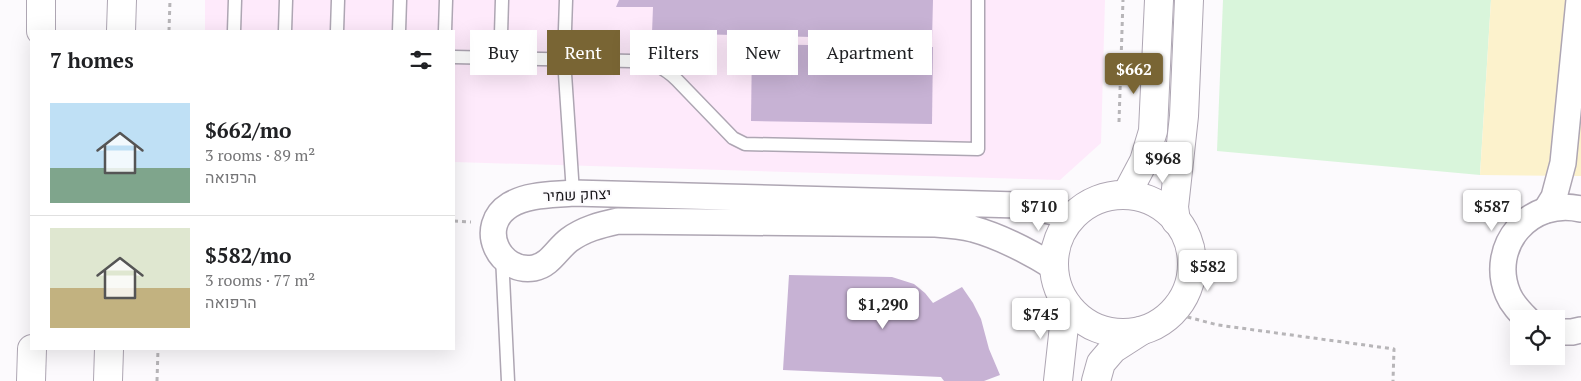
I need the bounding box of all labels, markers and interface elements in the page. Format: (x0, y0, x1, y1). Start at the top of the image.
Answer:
chip: Buy (470, 30, 537, 75)
chip: Rent (547, 30, 620, 75)
chip: Filters (630, 30, 717, 75)
chip: New (727, 30, 798, 75)
chip: Apartment (808, 30, 932, 75)
text: 7 homes (50, 46, 134, 74)
icon: filters (407, 46, 435, 74)
pin: $662 (1104, 52, 1164, 95)
text: $662 (1116, 58, 1152, 80)
text: $662/mo (205, 116, 292, 144)
icon: home (90, 123, 150, 183)
pin: $968 (1133, 142, 1193, 184)
text: 3 rooms · 89 m² (205, 144, 315, 166)
text: $968 (1145, 147, 1181, 169)
text: הרפואה (205, 166, 257, 188)
street label: יצחק שמיר (543, 183, 611, 205)
pin: $710 (1009, 190, 1069, 232)
pin: $587 (1462, 190, 1522, 232)
text: $710 (1021, 195, 1057, 217)
text: $587 (1474, 195, 1510, 217)
text: $582/mo (205, 241, 292, 269)
icon: home (90, 248, 150, 308)
pin: $582 (1178, 250, 1238, 292)
text: $582 (1190, 255, 1226, 277)
text: 3 rooms · 77 m² (205, 269, 315, 291)
pin: $1,290 (842, 288, 924, 330)
text: הרפואה (205, 291, 257, 313)
text: $1,290 (858, 293, 908, 315)
pin: $745 (1011, 298, 1071, 340)
text: $745 (1023, 303, 1059, 325)
map controls (1510, 310, 1565, 365)
button: locate (1510, 310, 1565, 365)

